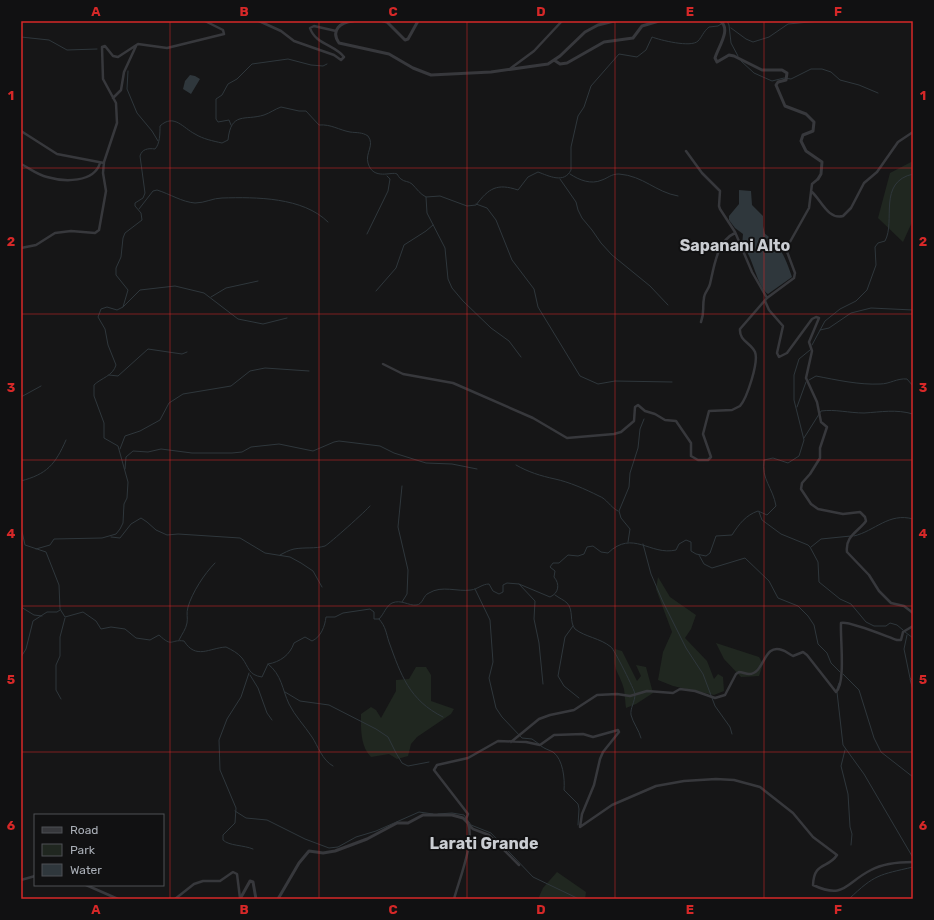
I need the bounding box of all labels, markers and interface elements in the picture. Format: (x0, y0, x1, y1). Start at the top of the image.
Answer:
text: A (91, 4, 101, 19)
text: B (239, 4, 249, 19)
text: C (388, 4, 398, 19)
text: D (536, 4, 546, 19)
text: E (686, 4, 694, 19)
text: F (834, 4, 842, 19)
text: 1 (8, 88, 14, 103)
text: 1 (920, 88, 926, 103)
text: 2 (7, 234, 15, 249)
text: 2 (919, 234, 927, 249)
district label: Sapanani Alto (680, 236, 790, 255)
text: 3 (7, 380, 16, 395)
text: 3 (919, 380, 928, 395)
text: 4 (7, 526, 16, 541)
text: 4 (919, 526, 928, 541)
text: 5 (7, 672, 15, 687)
text: 5 (919, 672, 927, 687)
legend (34, 814, 164, 886)
text: 6 (7, 818, 16, 833)
text: 6 (919, 818, 928, 833)
text: Road (70, 823, 98, 837)
district label: Larati Grande (430, 834, 538, 853)
text: Park (70, 843, 96, 857)
text: Water (70, 863, 102, 877)
text: A (91, 902, 101, 917)
text: B (239, 902, 249, 917)
text: C (388, 902, 398, 917)
text: D (536, 902, 546, 917)
text: E (686, 902, 694, 917)
text: F (834, 902, 842, 917)

